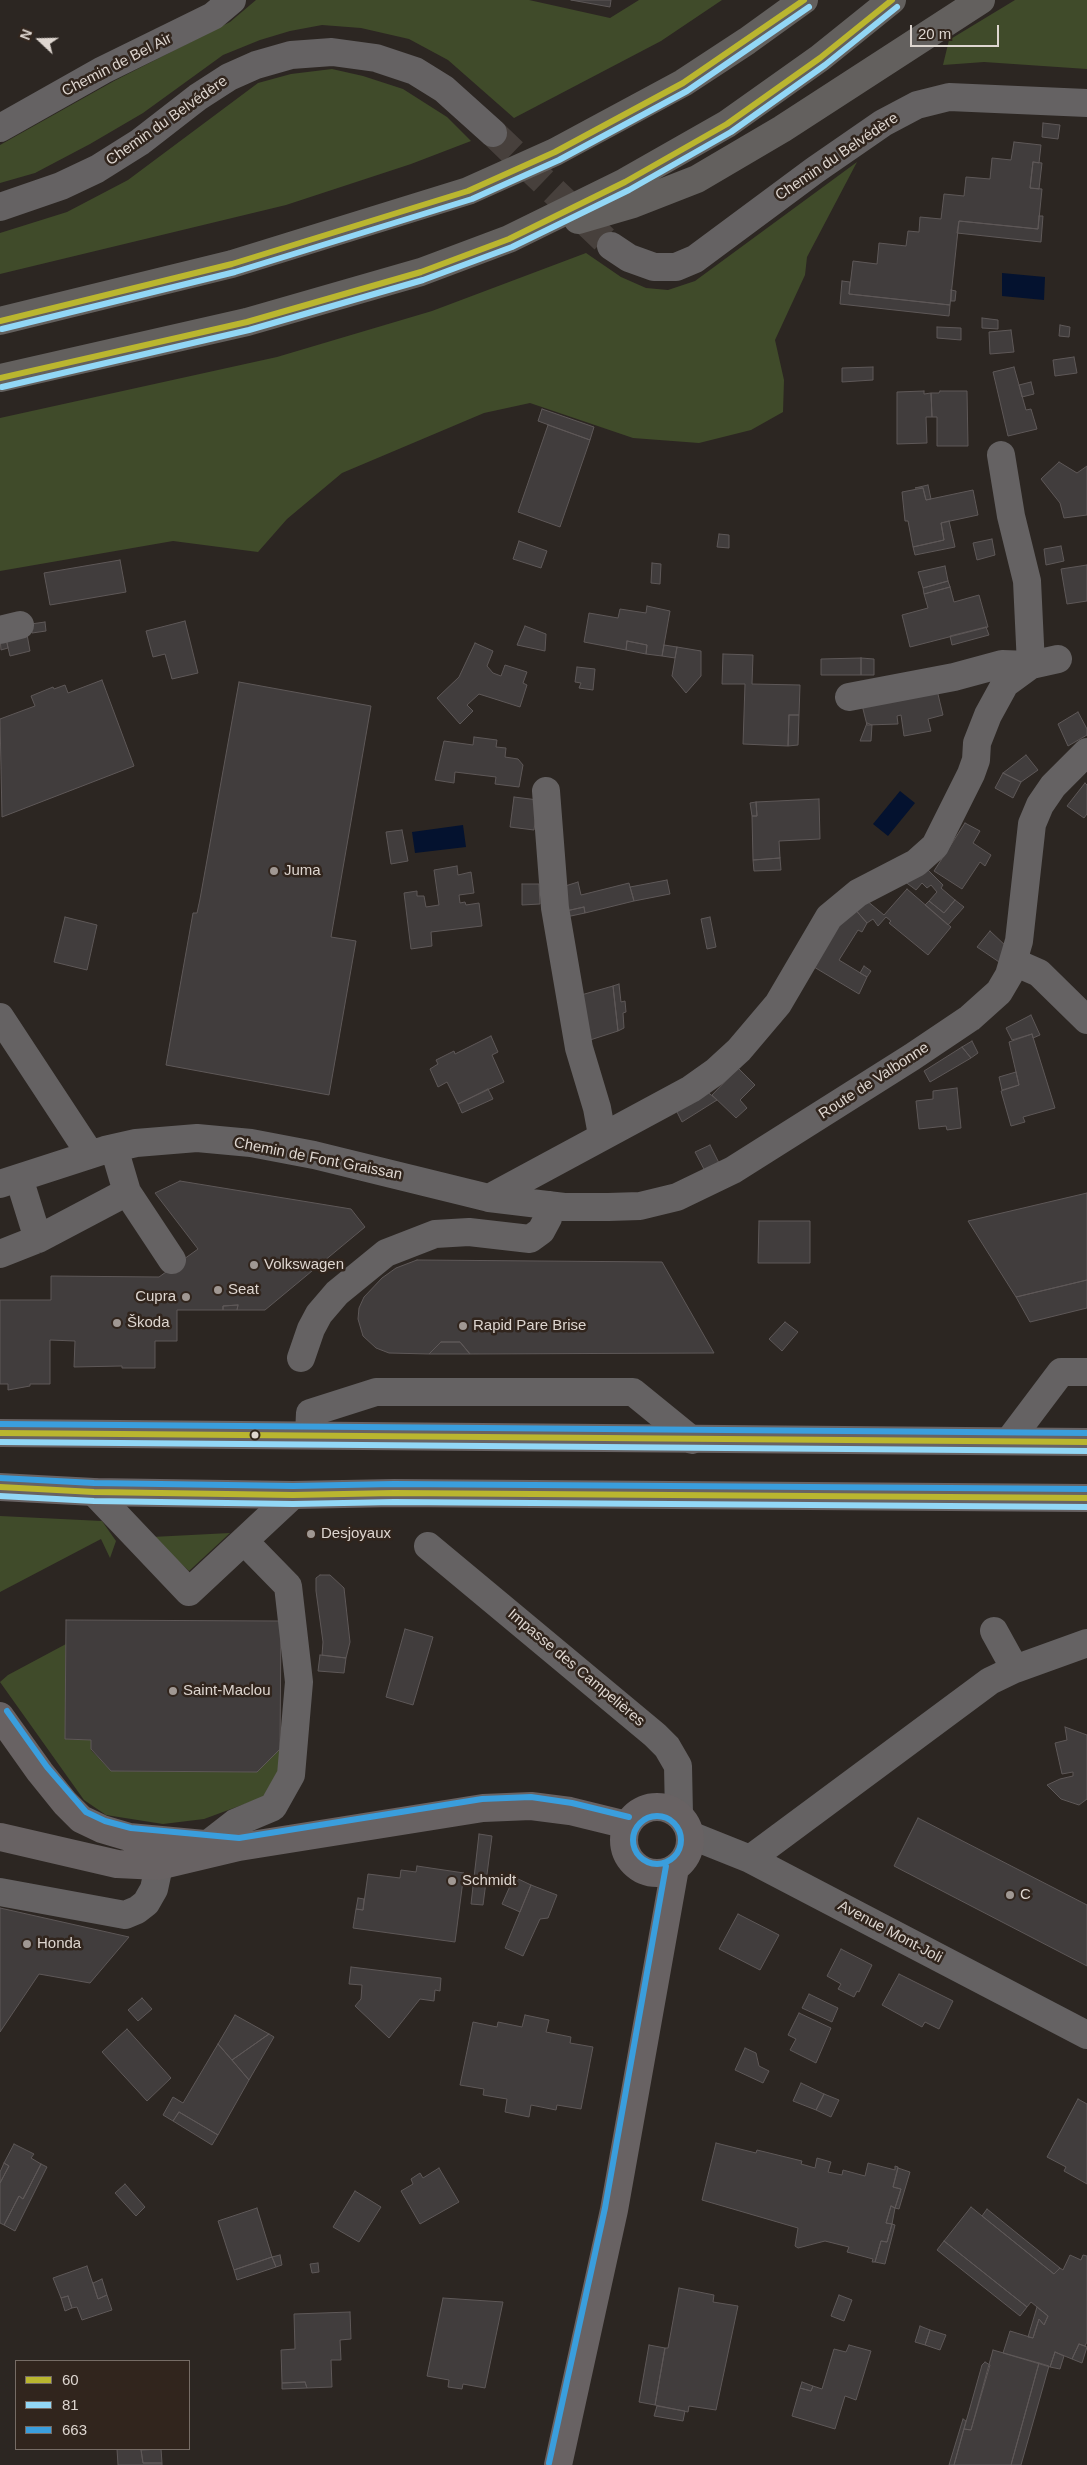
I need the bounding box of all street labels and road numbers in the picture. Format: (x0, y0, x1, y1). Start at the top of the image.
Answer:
street label: Chemin de Bel Air (59, 30, 175, 100)
street label: Chemin du Belvédère (103, 72, 231, 170)
street label: Chemin du Belvédère (772, 109, 902, 205)
street label: Route de Valbonne (816, 1039, 932, 1123)
street label: Chemin de Font Graissan (232, 1134, 404, 1184)
street label: Impasse des Campelières (504, 1605, 648, 1731)
street label: Avenue Mont-Joli (835, 1897, 945, 1967)

